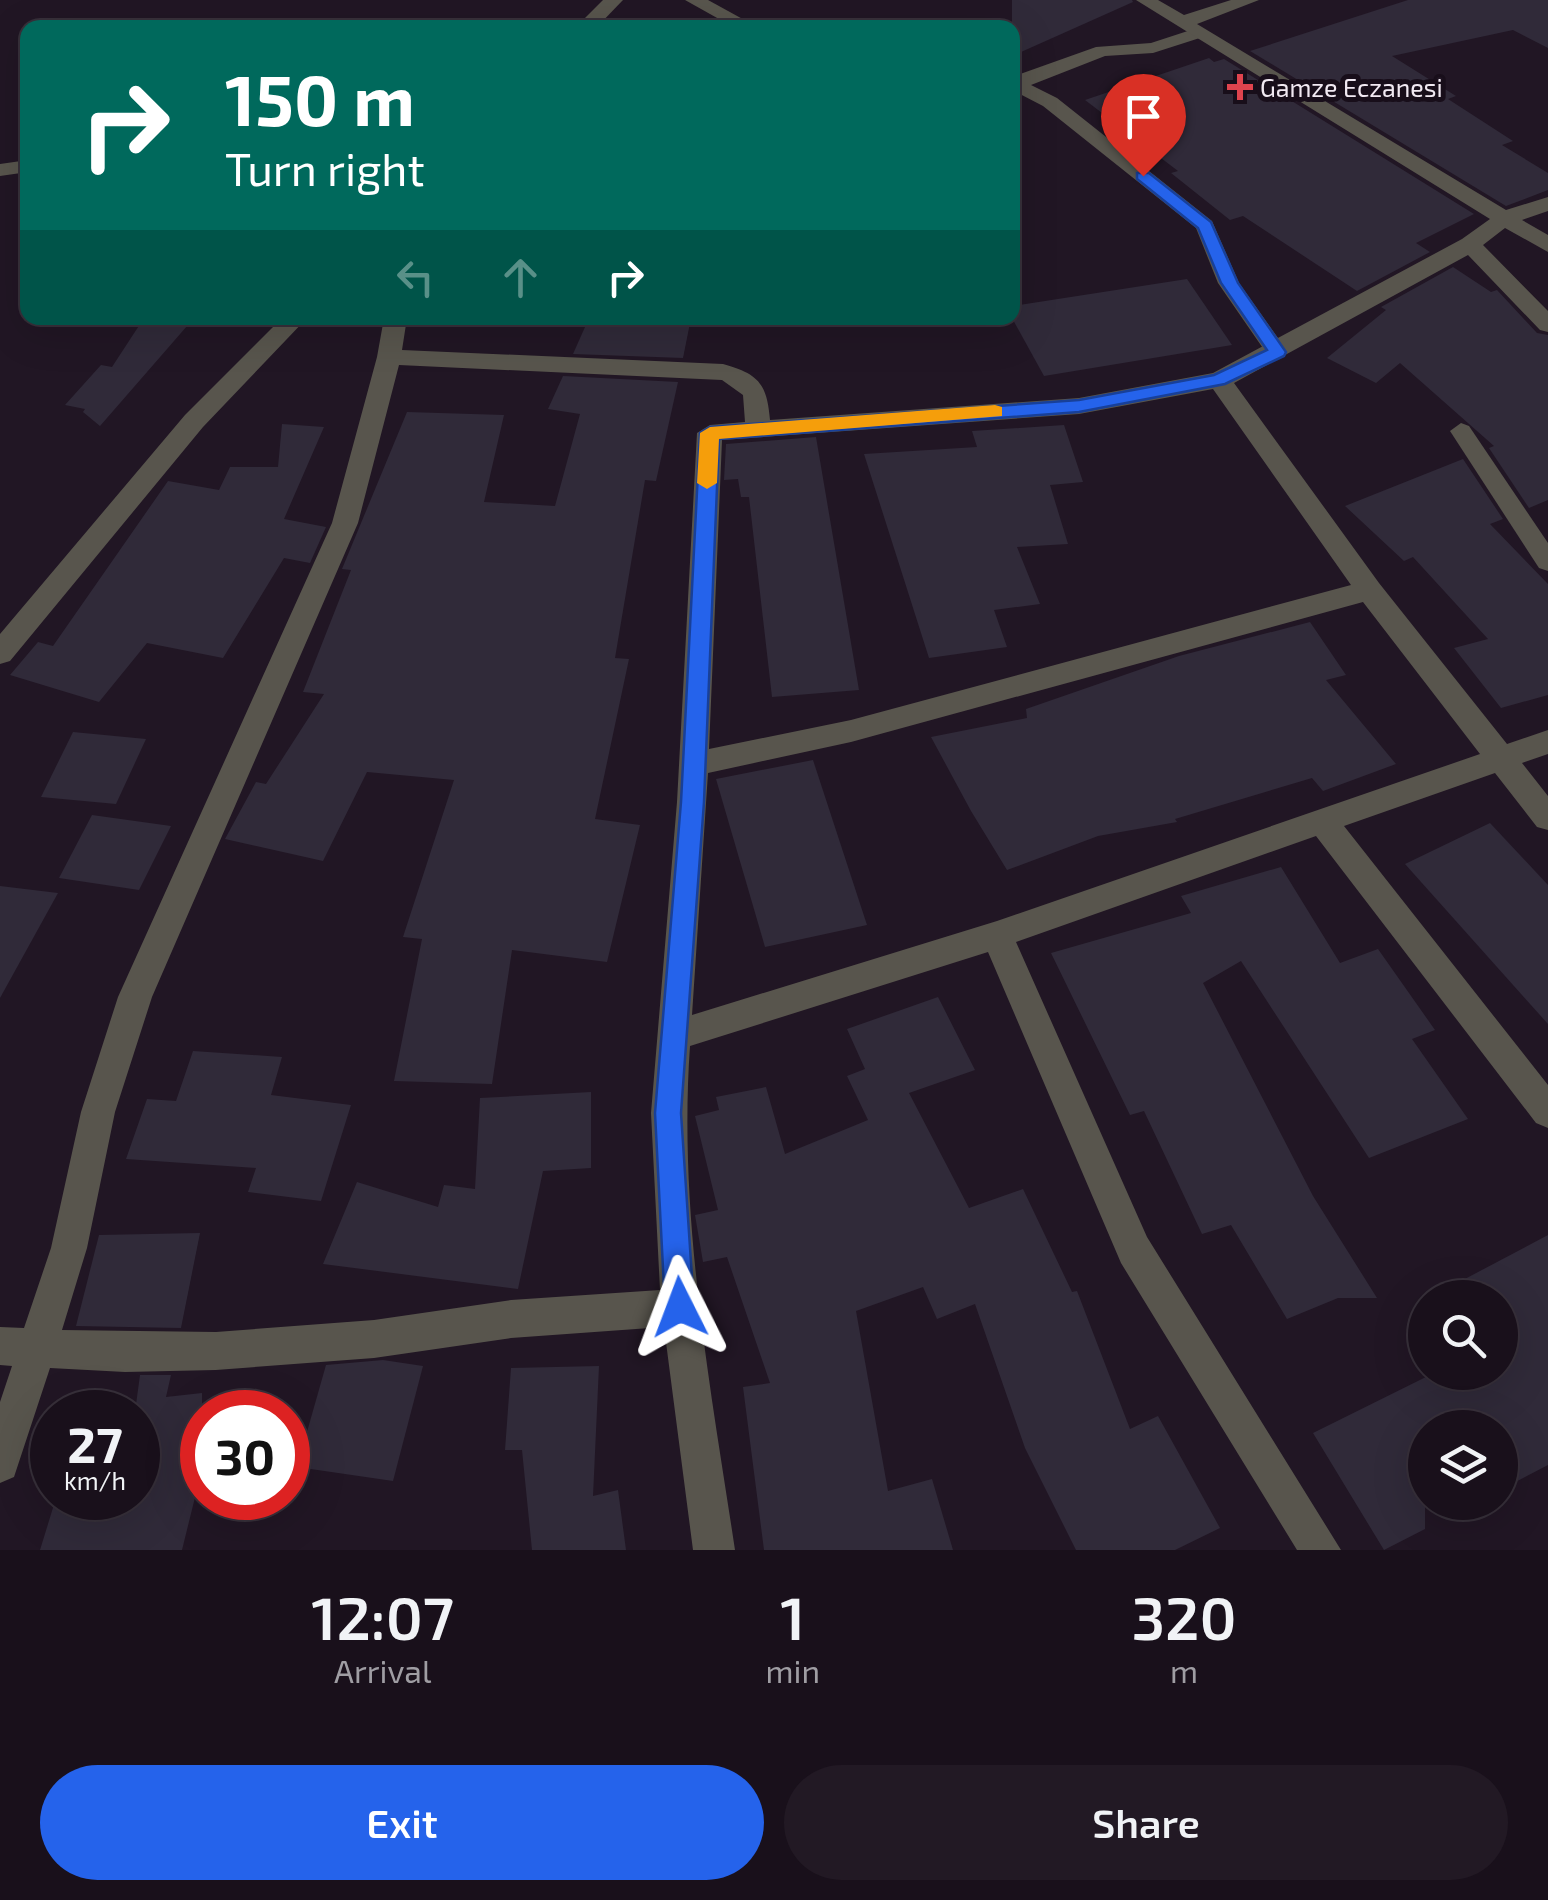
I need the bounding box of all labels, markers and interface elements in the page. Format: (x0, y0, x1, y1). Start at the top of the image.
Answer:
text: 150 m (225, 56, 415, 140)
icon: right (60, 60, 190, 190)
place label: Gamze Eczanesi (1260, 72, 1443, 102)
pin (1101, 74, 1186, 177)
marker: Gamze Eczanesi (1229, 76, 1251, 98)
icon: arrive (1116, 89, 1171, 144)
text: Turn right (225, 141, 425, 195)
icon: left (388, 250, 443, 305)
icon: ahead (493, 250, 548, 305)
icon: right (598, 250, 653, 305)
position arrow (628, 1255, 732, 1359)
map controls (1408, 1280, 1518, 1520)
button: search (1408, 1280, 1518, 1390)
speed limit sign: 30 (180, 1390, 310, 1520)
button: layers (1408, 1410, 1518, 1520)
text: 27 (67, 1413, 123, 1473)
text: km/h (64, 1465, 126, 1495)
text: 12:07 (311, 1580, 454, 1652)
text: 1 (780, 1580, 805, 1652)
text: 320 (1131, 1580, 1237, 1652)
text: Arrival (334, 1651, 431, 1689)
text: min (765, 1651, 820, 1689)
text: m (1170, 1651, 1198, 1689)
button: Exit (40, 1765, 764, 1880)
button: Share (784, 1765, 1508, 1880)

